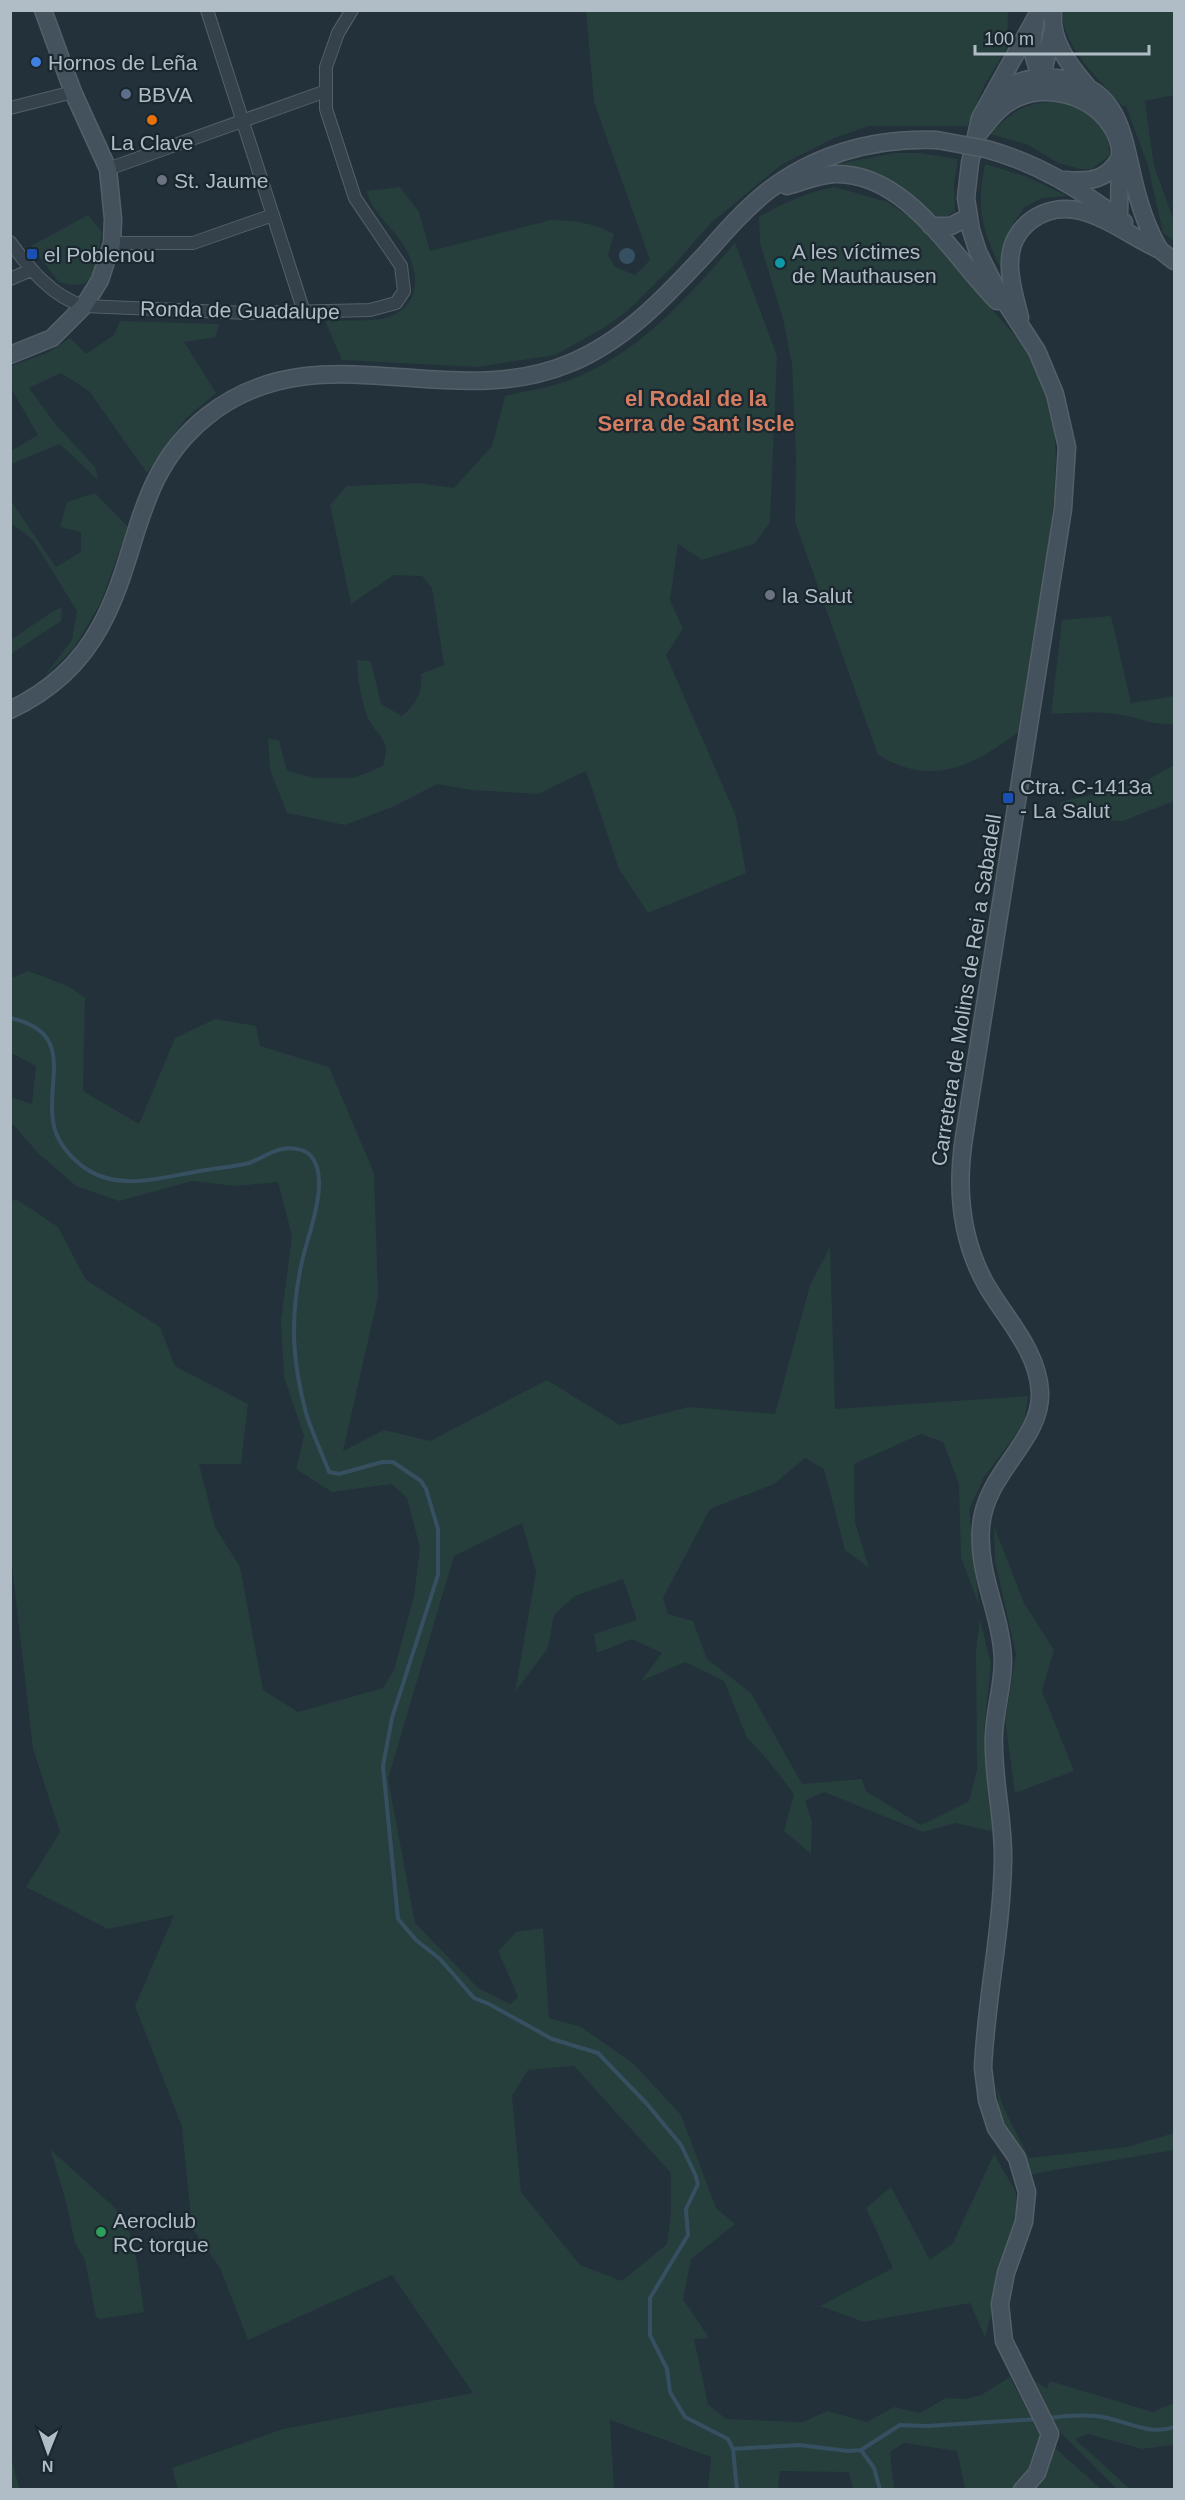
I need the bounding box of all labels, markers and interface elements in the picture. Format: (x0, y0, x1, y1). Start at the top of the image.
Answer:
scale bar (975, 18, 1149, 56)
text: 100 m (984, 29, 1034, 49)
place label: Hornos de Leña (48, 51, 198, 74)
marker: Hornos de Leña (29, 55, 43, 69)
place label: BBVA (138, 83, 192, 106)
marker: BBVA (119, 87, 133, 101)
marker: La Clave (145, 113, 159, 127)
place label: La Clave (111, 131, 193, 154)
place label: St. Jaume (174, 169, 269, 192)
marker: St. Jaume (155, 173, 169, 187)
place label: A les víctimes de Mauthausen (792, 240, 937, 287)
place label: el Poblenou (44, 243, 155, 266)
marker: el Poblenou (25, 247, 39, 261)
marker: A les víctimes de Mauthausen (773, 256, 787, 270)
street label: Ronda de Guadalupe (140, 297, 340, 323)
district label: el Rodal de la Serra de Sant Iscle (598, 386, 794, 436)
place label: la Salut (782, 584, 852, 607)
marker: la Salut (763, 588, 777, 602)
place label: Ctra. C-1413a - La Salut (1020, 775, 1152, 822)
marker: Ctra. C-1413a - La Salut (1001, 791, 1015, 805)
street label: Carretera de Molins de Rei a Sabadell (927, 812, 1005, 1168)
place label: Aeroclub RC torque (113, 2209, 209, 2256)
marker: Aeroclub RC torque (94, 2225, 108, 2239)
north arrow (18, 2422, 78, 2482)
text: N (42, 2458, 54, 2475)

